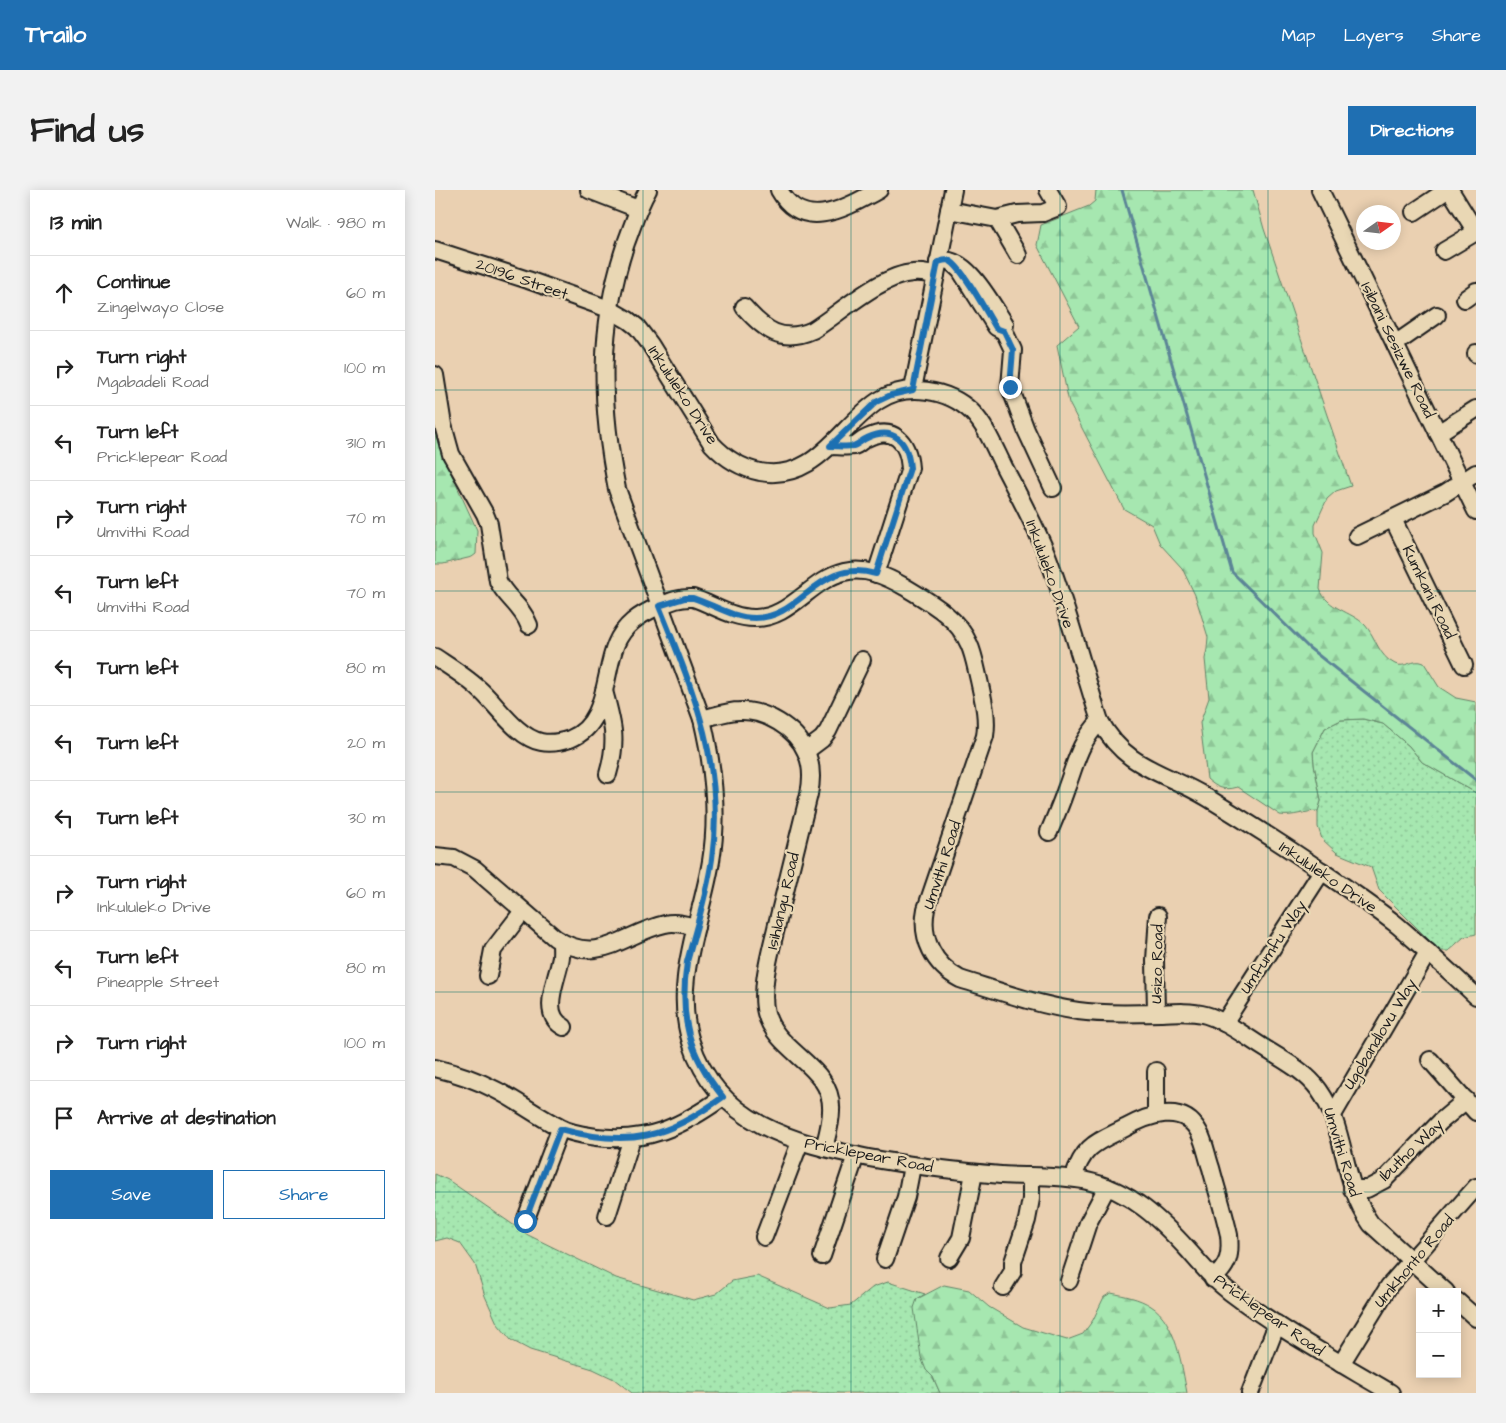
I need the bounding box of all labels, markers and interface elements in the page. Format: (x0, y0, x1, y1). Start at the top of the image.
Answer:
text: Trailo (25, 18, 86, 52)
text: Map (1281, 23, 1315, 48)
text: Layers (1343, 23, 1404, 48)
text: Share (1432, 23, 1481, 48)
text: Find us (30, 106, 144, 155)
button: Directions (1348, 106, 1476, 155)
north arrow (1356, 205, 1401, 250)
text: 13 min (50, 208, 102, 237)
text: Walk · 980 m (286, 212, 385, 234)
street label: 20196 Street (473, 253, 572, 305)
text: Continue (97, 269, 171, 296)
street label: Isibani Sesizwe Road (1355, 278, 1441, 422)
icon: ahead (50, 279, 78, 307)
text: 60 m (346, 282, 385, 304)
text: Zingelwayo Close (97, 296, 224, 318)
street label: Inkululeko Drive (643, 341, 723, 449)
text: Turn right (97, 344, 186, 371)
icon: right (50, 354, 78, 382)
text: 100 m (344, 357, 385, 379)
text: Mgabadeli Road (97, 371, 209, 393)
route end (999, 376, 1022, 399)
text: Turn left (97, 419, 178, 446)
icon: left (50, 429, 78, 457)
text: 310 m (346, 432, 385, 454)
text: Pricklepear Road (97, 446, 227, 468)
text: Turn right (97, 494, 186, 521)
icon: right (50, 504, 78, 532)
text: 70 m (346, 507, 385, 529)
street label: Inkululeko Drive (1020, 517, 1080, 632)
text: Umvithi Road (97, 521, 189, 543)
street label: Kumkani Road (1397, 541, 1461, 643)
text: Turn left (97, 569, 178, 596)
icon: left (50, 579, 78, 607)
text: 70 m (346, 582, 385, 604)
text: Umvithi Road (97, 596, 189, 618)
icon: left (50, 654, 78, 682)
text: Turn left (97, 655, 178, 682)
text: 80 m (346, 657, 385, 679)
icon: left (50, 729, 78, 757)
text: Turn left (97, 730, 178, 757)
text: 20 m (347, 732, 385, 754)
icon: left (50, 804, 78, 832)
text: Turn left (97, 805, 178, 832)
text: 30 m (348, 807, 385, 829)
street label: Umvithi Road (917, 818, 967, 912)
street label: Inkululeko Drive (1275, 836, 1382, 918)
street label: Isihlangu Road (761, 850, 806, 952)
text: Turn right (97, 869, 186, 896)
icon: right (50, 879, 78, 907)
text: 60 m (346, 882, 385, 904)
text: Inkululeko Drive (97, 896, 211, 918)
street label: Umfumfu Way (1234, 896, 1312, 999)
street label: Usizo Road (1145, 924, 1169, 1004)
text: Turn left (97, 944, 178, 971)
icon: left (50, 954, 78, 982)
text: 80 m (346, 957, 385, 979)
text: Pineapple Street (97, 971, 219, 993)
street label: Ugobandlovu Way (1338, 974, 1423, 1094)
icon: right (50, 1029, 78, 1057)
text: Turn right (97, 1030, 186, 1057)
text: 100 m (344, 1032, 385, 1054)
icon: arrive (50, 1104, 78, 1132)
text: Arrive at destination (97, 1105, 276, 1132)
street label: Umvithi Road (1318, 1105, 1366, 1199)
street label: Ibutho Way (1374, 1114, 1449, 1187)
street label: Pricklepear Road (803, 1132, 935, 1178)
button: Save (50, 1170, 213, 1219)
button: Share (223, 1170, 385, 1219)
route start (514, 1210, 537, 1233)
street label: Umkhonto Road (1369, 1210, 1459, 1312)
street label: Pricklepear Road (1209, 1269, 1329, 1361)
map controls (1416, 1288, 1461, 1378)
button: + (1416, 1288, 1461, 1333)
button: − (1416, 1333, 1461, 1378)

